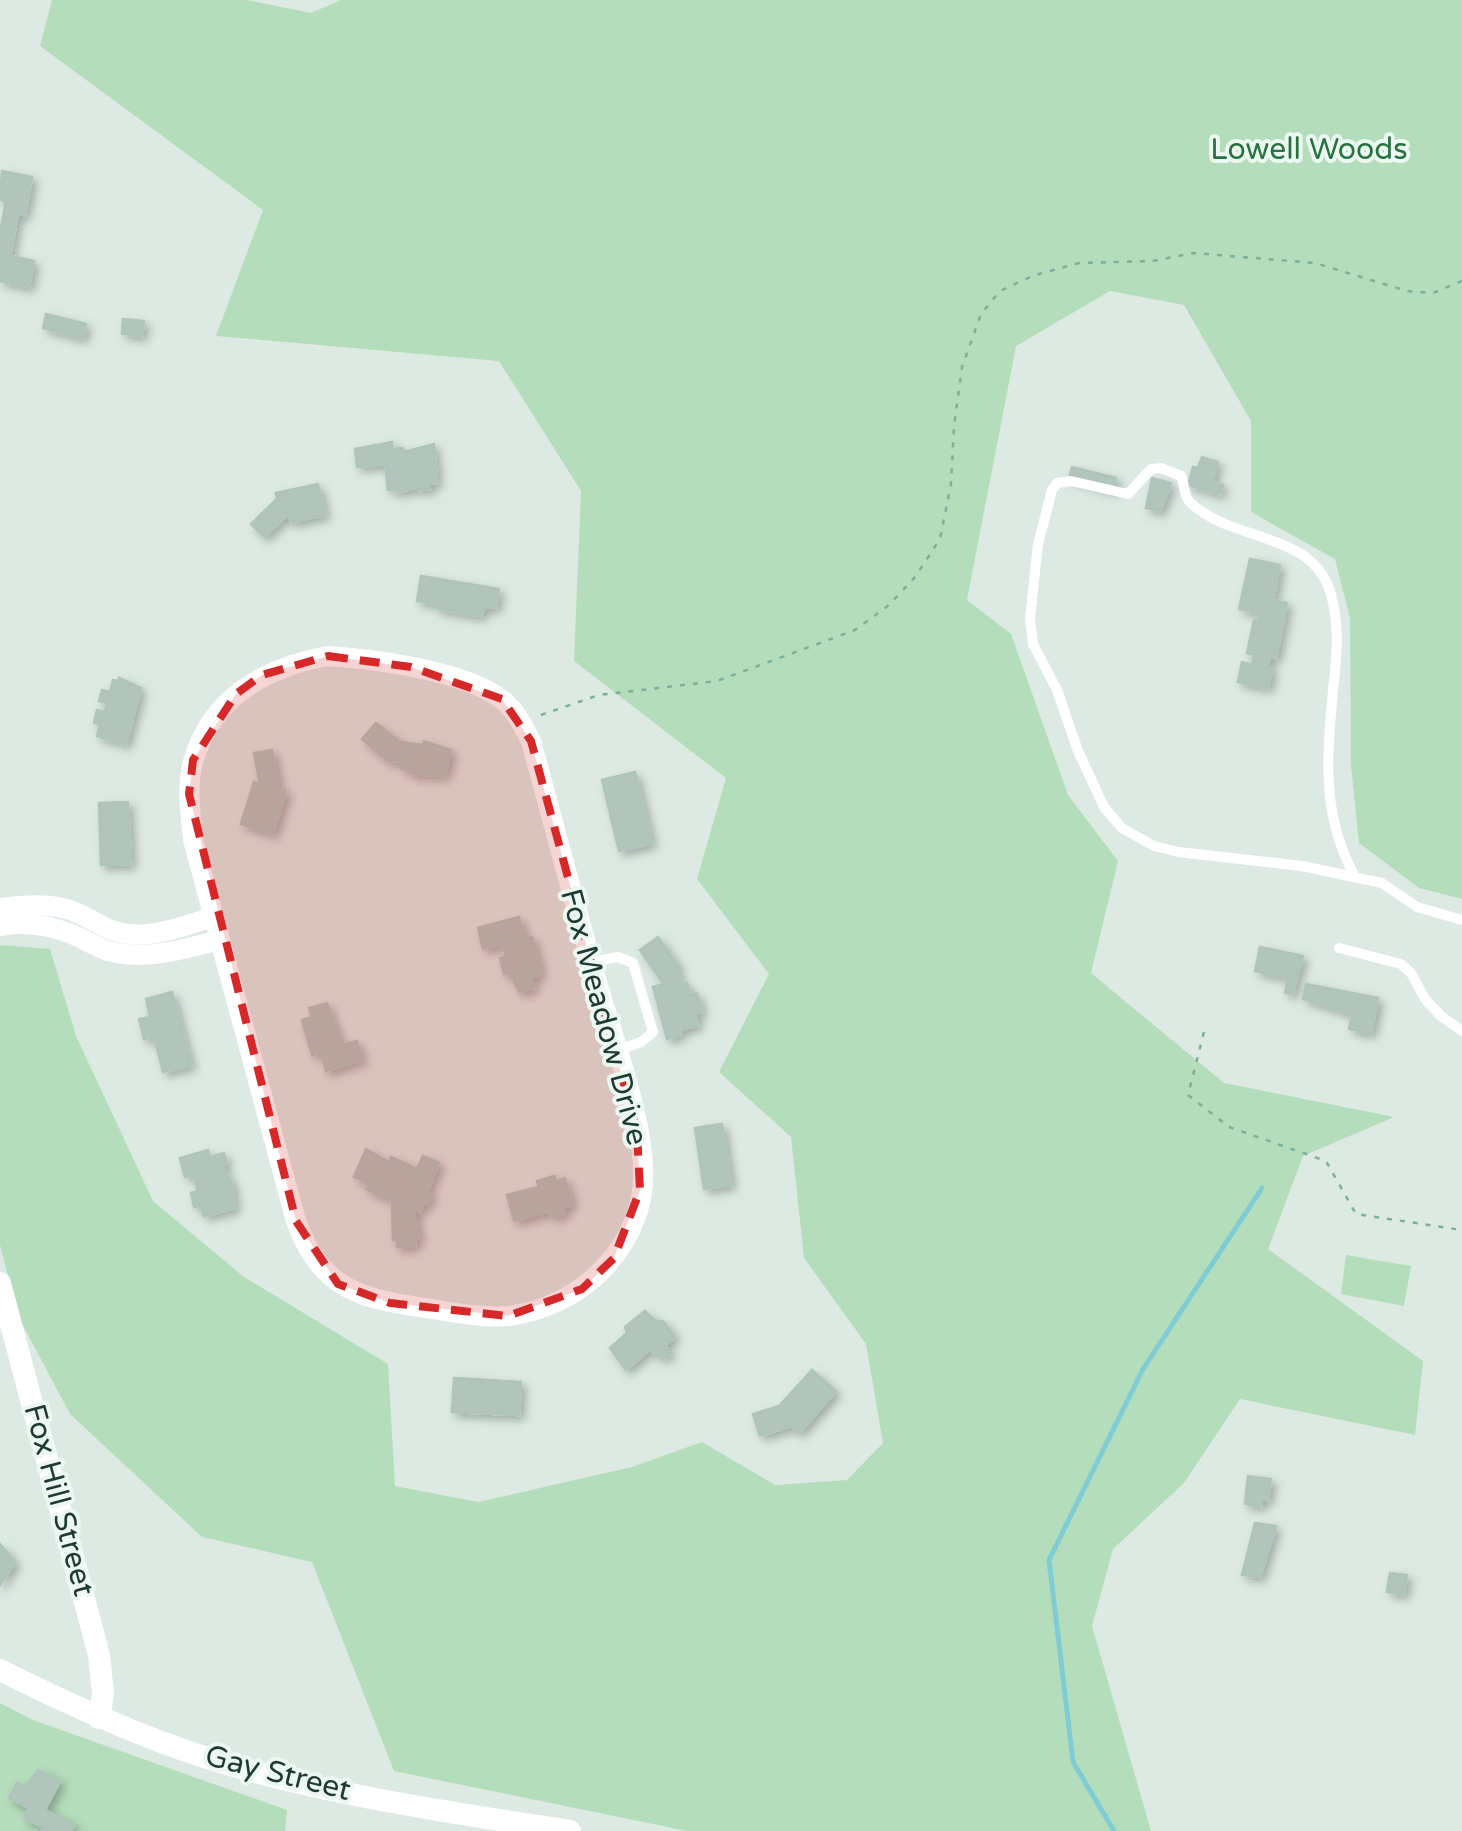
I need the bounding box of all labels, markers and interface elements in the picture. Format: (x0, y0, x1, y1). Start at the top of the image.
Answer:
park label: Lowell Woods (1210, 131, 1408, 168)
street label: Fox Meadow Drive (552, 885, 656, 1149)
street label: Fox Hill Street (16, 1400, 102, 1600)
street label: Gay Street (201, 1737, 355, 1809)

